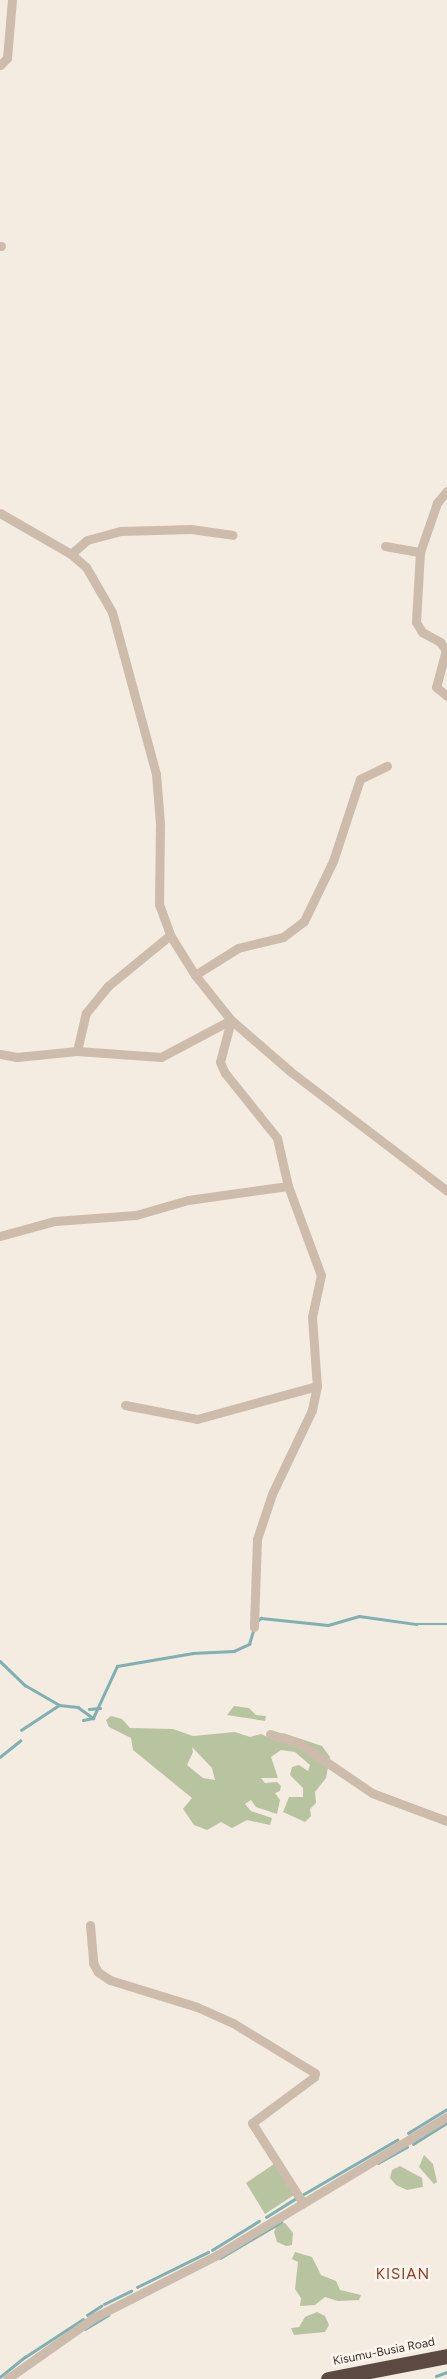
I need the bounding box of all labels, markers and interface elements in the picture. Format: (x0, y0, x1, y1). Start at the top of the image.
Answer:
district label: KISIAN (375, 2266, 431, 2284)
street label: Kisumu-Busia Road (332, 2335, 436, 2369)

